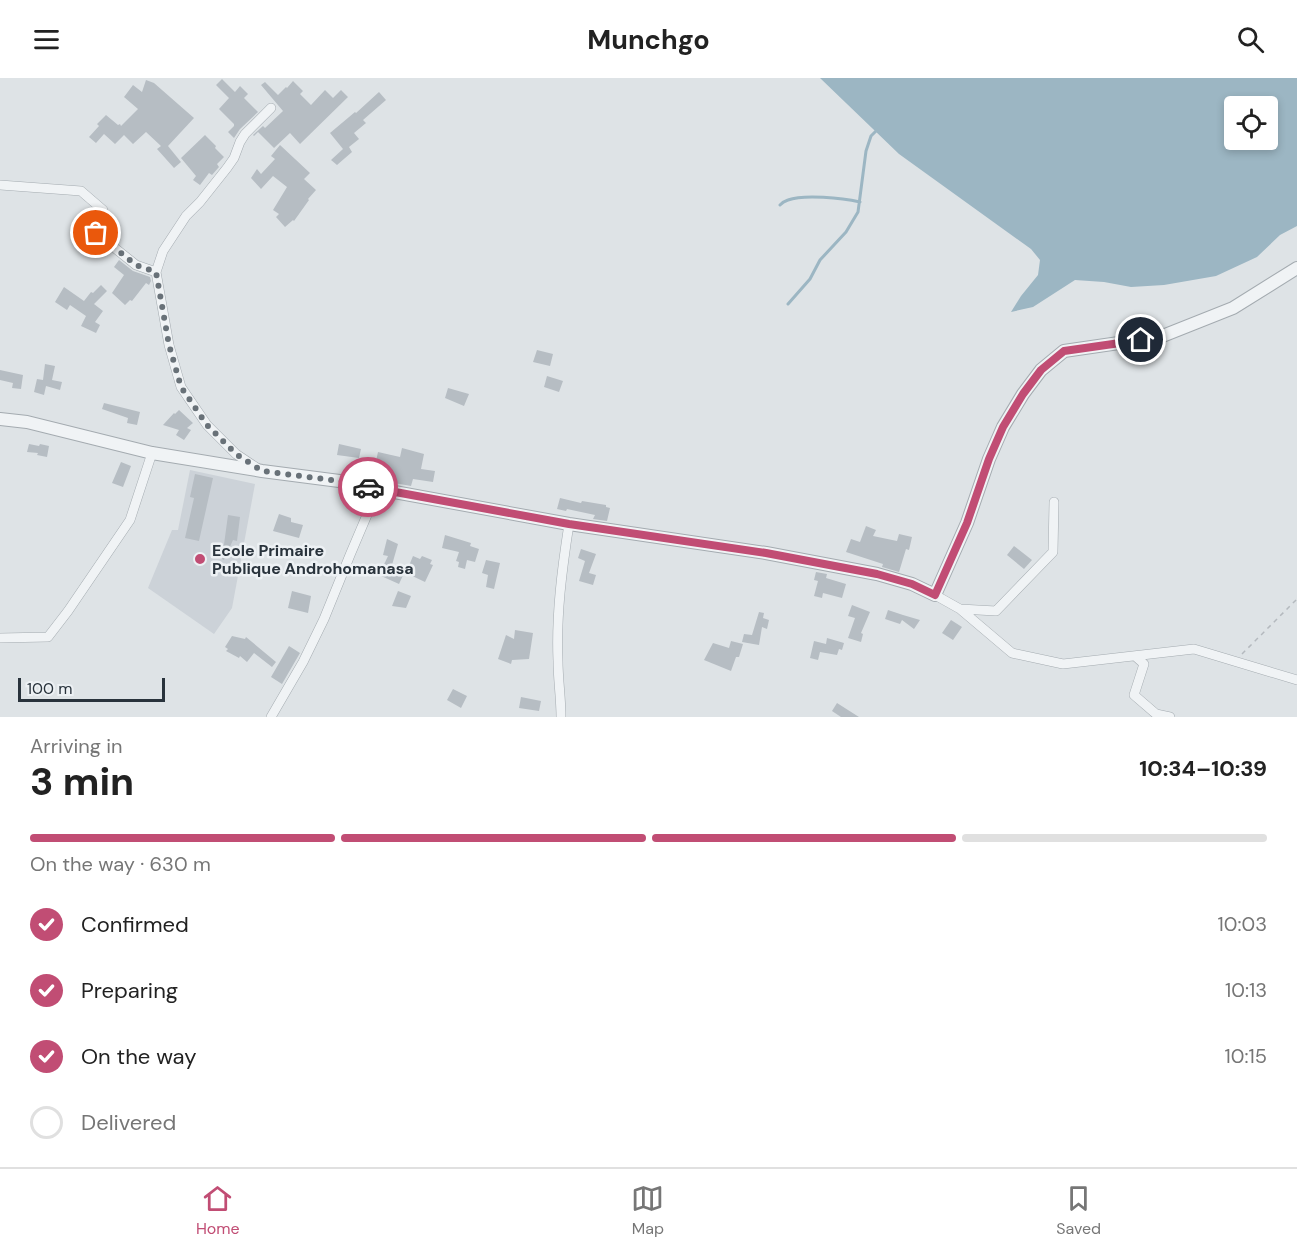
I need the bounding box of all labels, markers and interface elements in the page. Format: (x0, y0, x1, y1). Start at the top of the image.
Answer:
text: Munchgo (587, 22, 710, 57)
icon: menu (30, 23, 63, 56)
icon: search (1234, 23, 1267, 56)
map controls (1224, 96, 1278, 150)
button: locate (1224, 96, 1278, 150)
pin (70, 207, 121, 258)
icon: bag (79, 216, 112, 249)
pin (1115, 314, 1166, 365)
icon: home (1124, 323, 1157, 356)
courier (338, 457, 398, 517)
icon: car (352, 471, 385, 504)
place label: Ecole Primaire Publique Androhomanasa (212, 540, 414, 579)
marker: Ecole Primaire Publique Androhomanasa (193, 552, 207, 566)
scale bar (18, 675, 165, 702)
text: 100 m (27, 678, 72, 699)
text: Arriving in (30, 733, 122, 759)
text: 10:34–10:39 (1139, 754, 1267, 783)
text: 3 min (30, 756, 134, 807)
text: On the way · 630 m (30, 851, 211, 877)
icon: check (30, 908, 63, 941)
text: Confirmed (81, 910, 189, 939)
text: 10:03 (1218, 911, 1267, 937)
icon: check (30, 974, 63, 1007)
text: Preparing (81, 976, 178, 1005)
text: 10:13 (1225, 977, 1267, 1003)
icon: check (30, 1040, 63, 1073)
text: On the way (81, 1042, 196, 1071)
text: 10:15 (1225, 1043, 1267, 1069)
text: Delivered (81, 1108, 176, 1137)
tab: Home (196, 1182, 240, 1239)
tab: Map (631, 1182, 664, 1239)
tab: Saved (1056, 1182, 1101, 1239)

